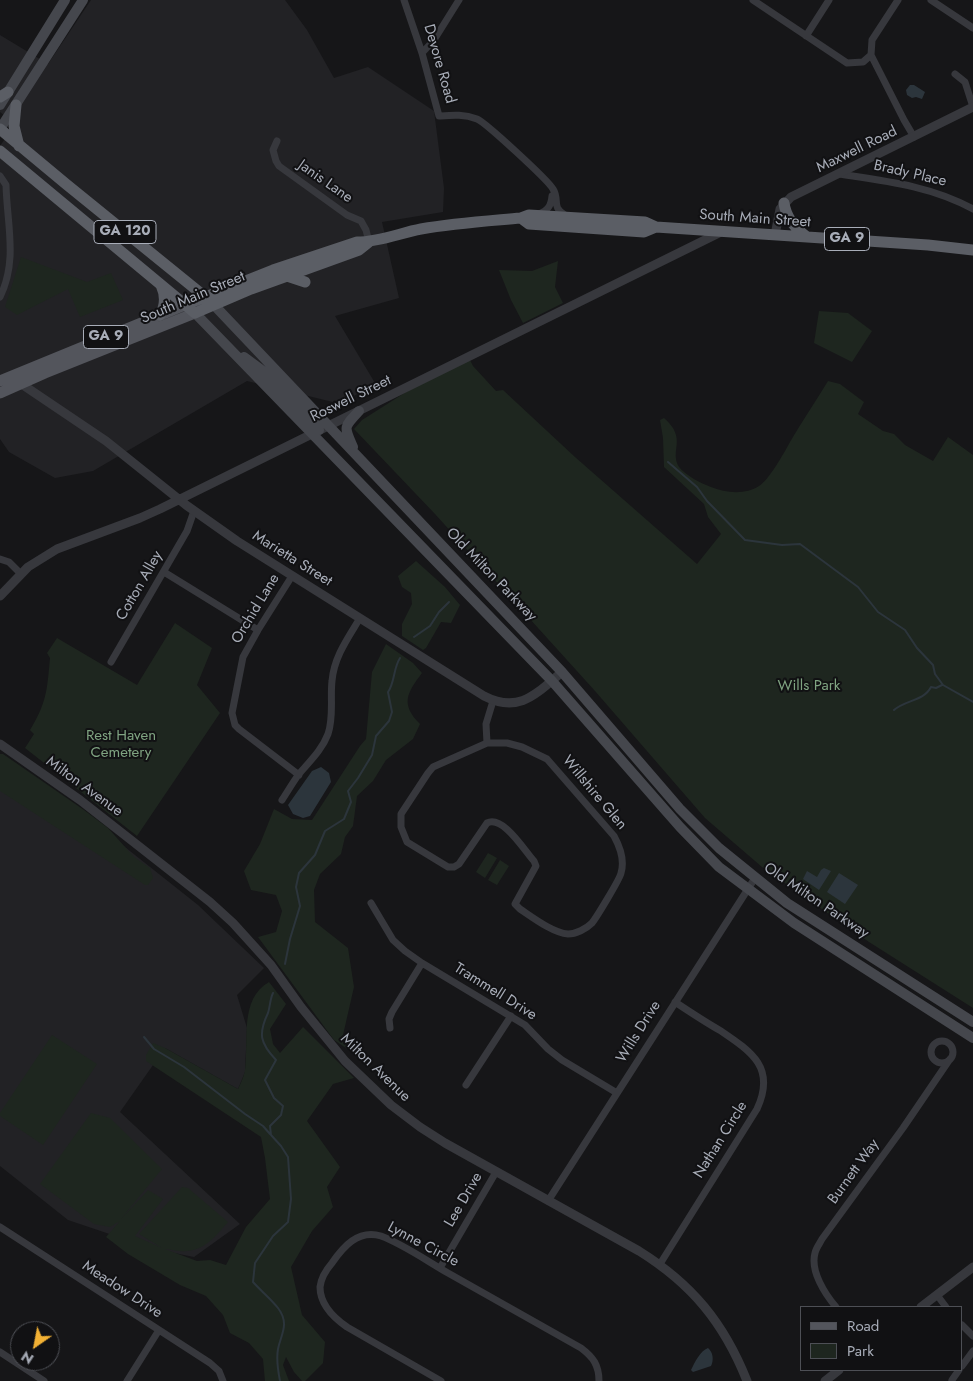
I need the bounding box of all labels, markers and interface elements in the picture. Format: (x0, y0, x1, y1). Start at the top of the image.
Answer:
street label: Devore Road (419, 22, 459, 106)
street label: Maxwell Road (814, 123, 900, 177)
street label: Janis Lane (294, 157, 356, 207)
street label: Brady Place (872, 157, 948, 191)
street label: South Main Street (699, 206, 811, 232)
road number: GA 120 (94, 220, 156, 243)
road number: GA 9 (824, 228, 870, 250)
street label: South Main Street (138, 268, 248, 328)
road number: GA 9 (84, 326, 128, 348)
street label: Roswell Street (308, 372, 394, 426)
street label: Old Milton Parkway (442, 525, 540, 625)
street label: Marietta Street (249, 527, 335, 591)
street label: Cotton Alley (113, 548, 167, 624)
street label: Orchid Lane (228, 571, 284, 647)
park label: Wills Park (778, 677, 840, 695)
park label: Rest Haven Cemetery (86, 727, 156, 762)
street label: Willshire Glen (558, 752, 630, 834)
street label: Milton Avenue (42, 753, 126, 821)
street label: Old Milton Parkway (760, 859, 872, 943)
street label: Trammell Drive (450, 959, 540, 1025)
street label: Wills Drive (613, 998, 665, 1066)
street label: Milton Avenue (336, 1030, 414, 1106)
street label: Nathan Circle (690, 1098, 752, 1182)
street label: Burnett Way (824, 1136, 884, 1208)
street label: Lee Drive (441, 1169, 487, 1231)
street label: Lynne Circle (384, 1219, 462, 1271)
street label: Meadow Drive (79, 1257, 165, 1323)
legend (800, 1306, 963, 1371)
text: Road (847, 1315, 879, 1337)
north arrow (10, 1321, 60, 1371)
text: Park (847, 1340, 874, 1362)
text: N (17, 1346, 37, 1369)

